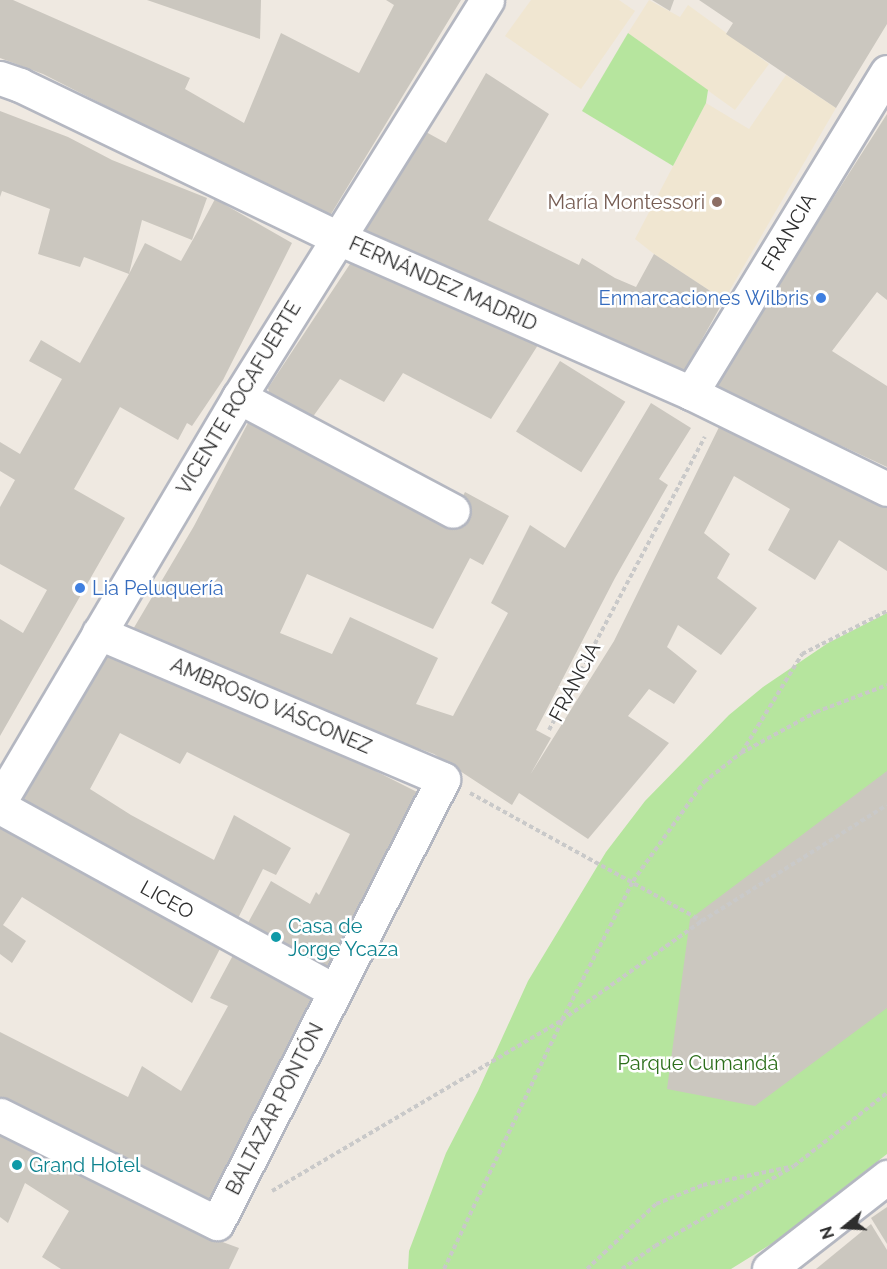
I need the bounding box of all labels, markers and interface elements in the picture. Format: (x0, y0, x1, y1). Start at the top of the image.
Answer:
street label: FRANCIA (757, 189, 821, 275)
place label: María Montessori (548, 190, 705, 214)
marker: María Montessori (710, 195, 724, 209)
street label: FERNÁNDEZ MADRID (345, 232, 541, 336)
place label: Enmarcaciones Wilbris (598, 286, 809, 310)
marker: Enmarcaciones Wilbris (814, 291, 828, 305)
street label: VICENTE ROCAFUERTE (172, 297, 306, 499)
place label: Lia Peluquería (92, 576, 224, 600)
marker: Lia Peluquería (73, 581, 87, 595)
street label: FRANCIA (544, 638, 606, 726)
street label: AMBROSIO VÁSCONEZ (167, 653, 375, 759)
street label: LICEO (136, 876, 198, 924)
place label: Casa de Jorge Ycaza (288, 914, 399, 961)
marker: Casa de Jorge Ycaza (269, 930, 283, 944)
street label: BALTAZAR PONTÓN (221, 1019, 329, 1199)
park label: Parque Cumandá (618, 1051, 778, 1075)
place label: Grand Hotel (29, 1153, 140, 1177)
marker: Grand Hotel (10, 1158, 24, 1172)
north arrow (815, 1197, 875, 1257)
text: N (816, 1224, 838, 1241)

